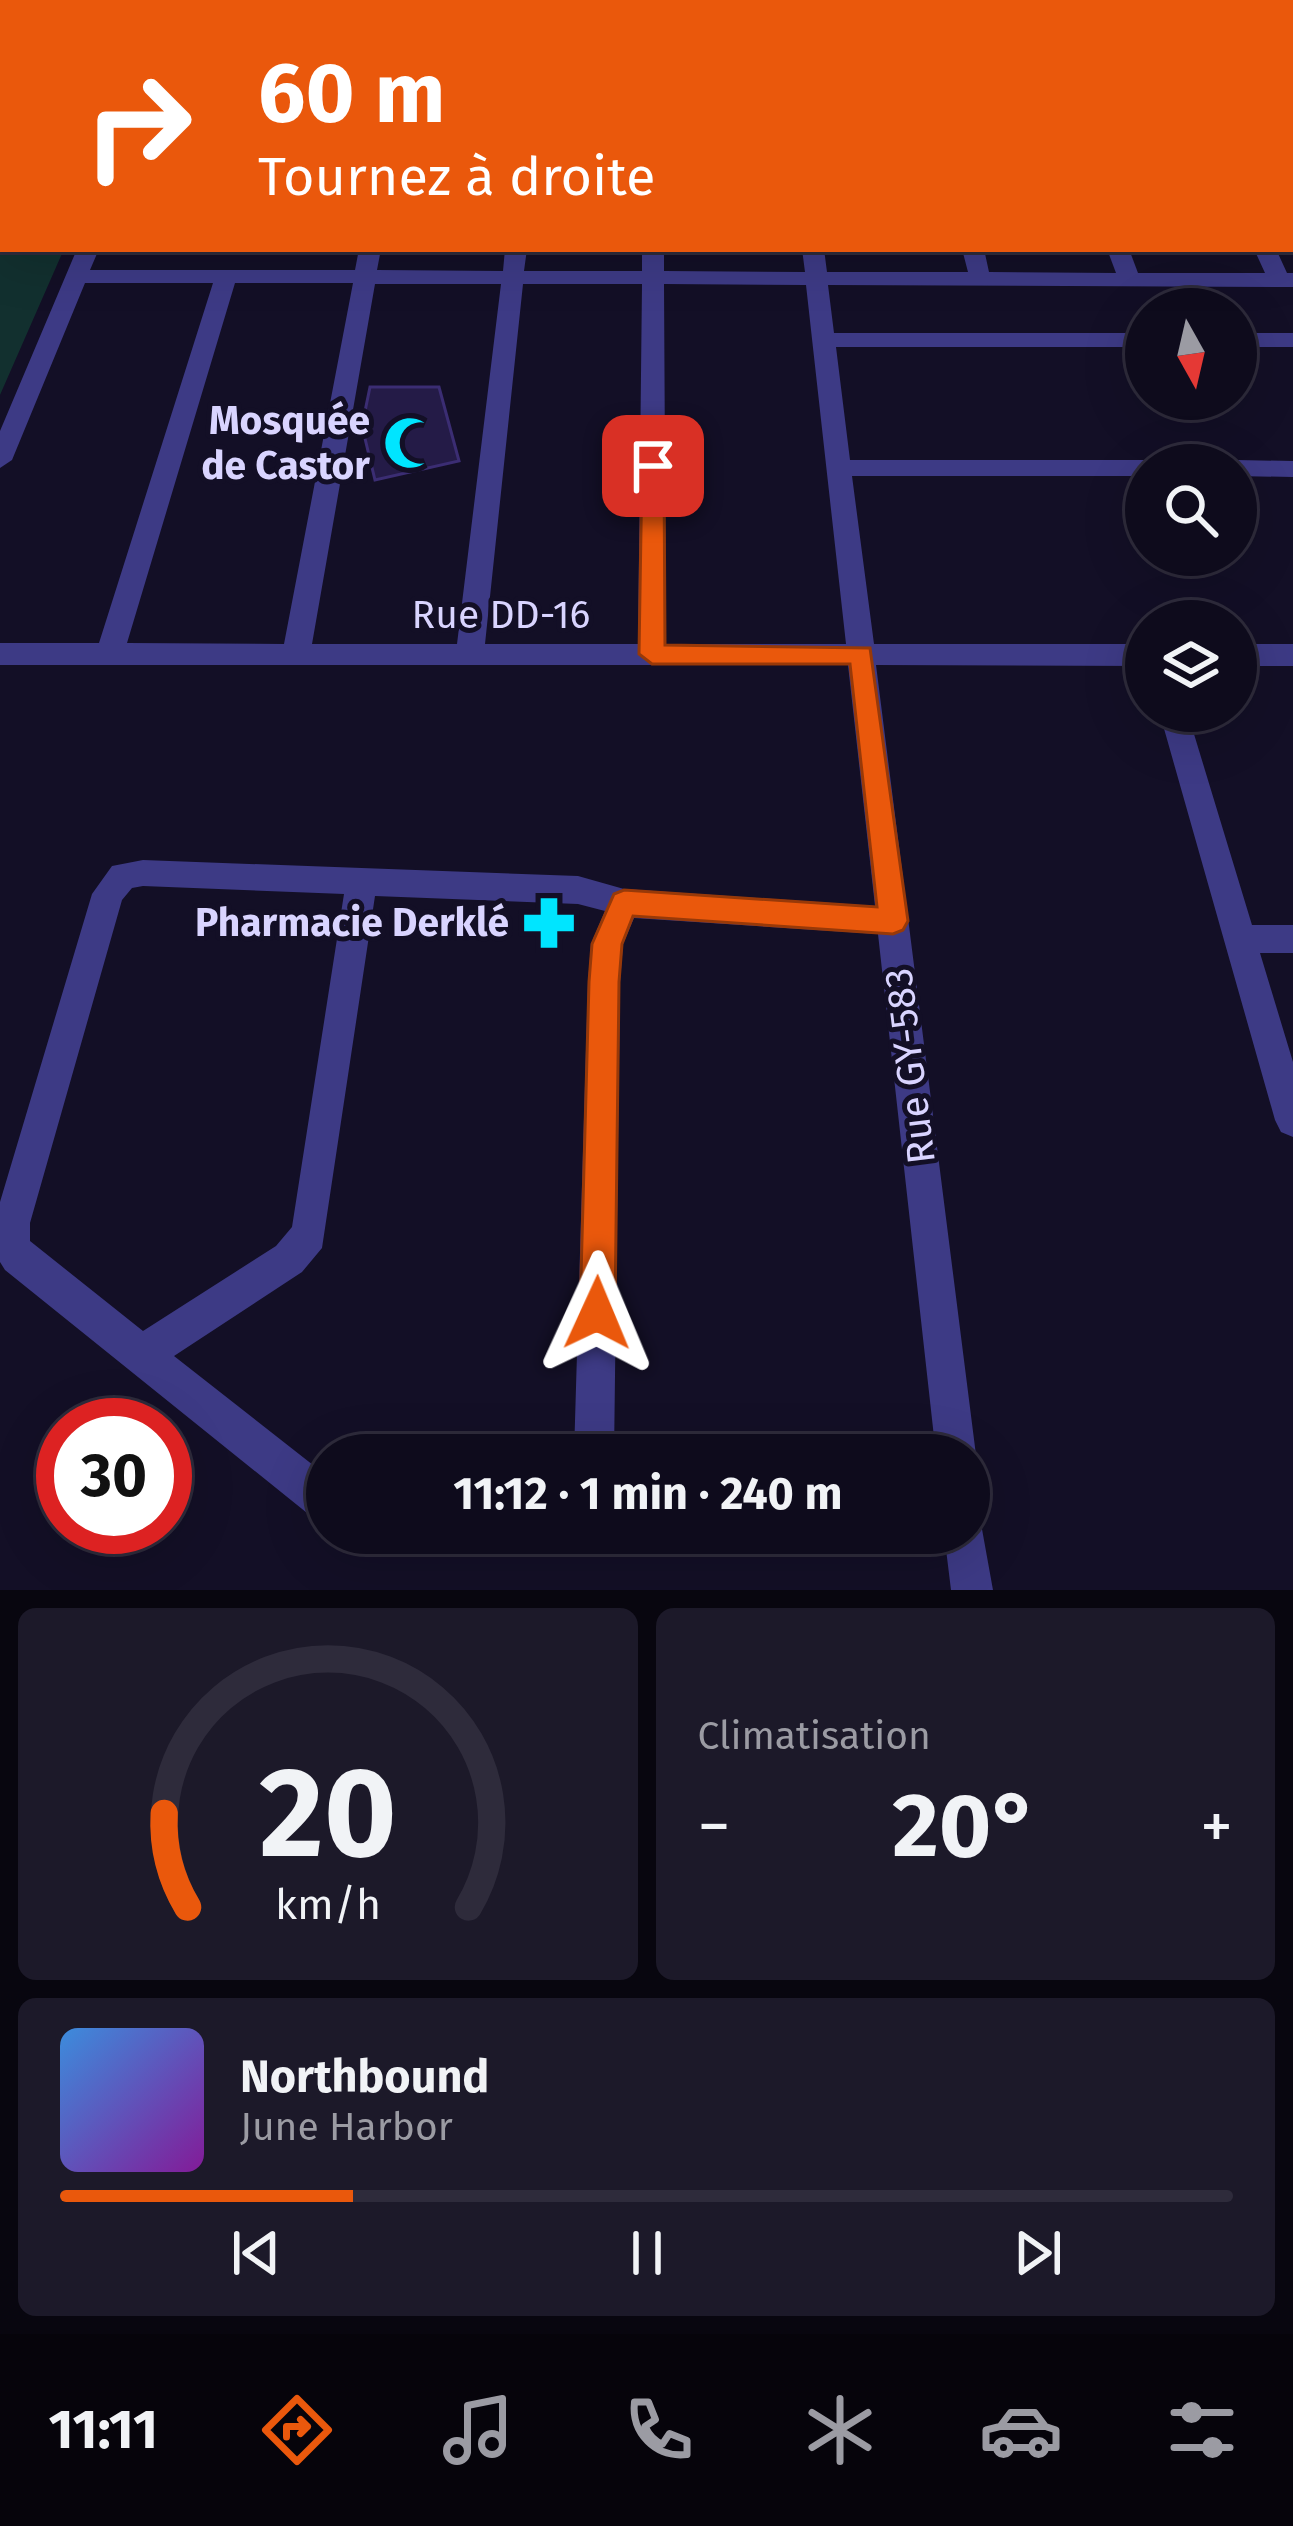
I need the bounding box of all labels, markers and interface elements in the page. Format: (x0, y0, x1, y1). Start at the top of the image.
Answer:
text: 60 m (258, 43, 445, 144)
icon: right (60, 48, 216, 204)
text: Tournez à droite (258, 145, 655, 209)
north arrow (1125, 288, 1257, 420)
map controls (1125, 288, 1257, 732)
place label: Mosquée de Castor (201, 398, 370, 489)
mosque icon: Mosquée de Castor (381, 414, 439, 472)
pin (602, 415, 704, 517)
icon: arrive (620, 433, 686, 499)
button: search (1125, 444, 1257, 576)
street label: Rue DD-16 (412, 592, 590, 638)
button: layers (1125, 600, 1257, 732)
pharmacy icon: Pharmacie Derklé (520, 894, 578, 952)
place label: Pharmacie Derklé (195, 900, 509, 946)
street label: Rue GY-583 (875, 966, 945, 1166)
position arrow (534, 1250, 660, 1376)
speed limit sign: 30 (36, 1398, 192, 1554)
text: 11:12 · 1 min · 240 m (453, 1467, 843, 1521)
text: Climatisation (698, 1713, 931, 1759)
text: 20 (259, 1739, 397, 1889)
text: 20° (892, 1772, 1038, 1880)
text: − (698, 1787, 731, 1866)
text: + (1200, 1787, 1233, 1866)
text: km/h (275, 1879, 381, 1930)
text: Northbound (240, 2050, 489, 2104)
text: June Harbor (240, 2104, 453, 2150)
icon: previous (223, 2220, 289, 2286)
icon: pause (614, 2220, 680, 2286)
icon: next (1005, 2220, 1071, 2286)
icon: directions (255, 2388, 339, 2472)
icon: music (436, 2388, 520, 2472)
icon: phone (617, 2388, 701, 2472)
icon: climate (798, 2388, 882, 2472)
icon: car (979, 2388, 1063, 2472)
icon: filters (1160, 2388, 1244, 2472)
text: 11:11 (49, 2398, 158, 2462)

